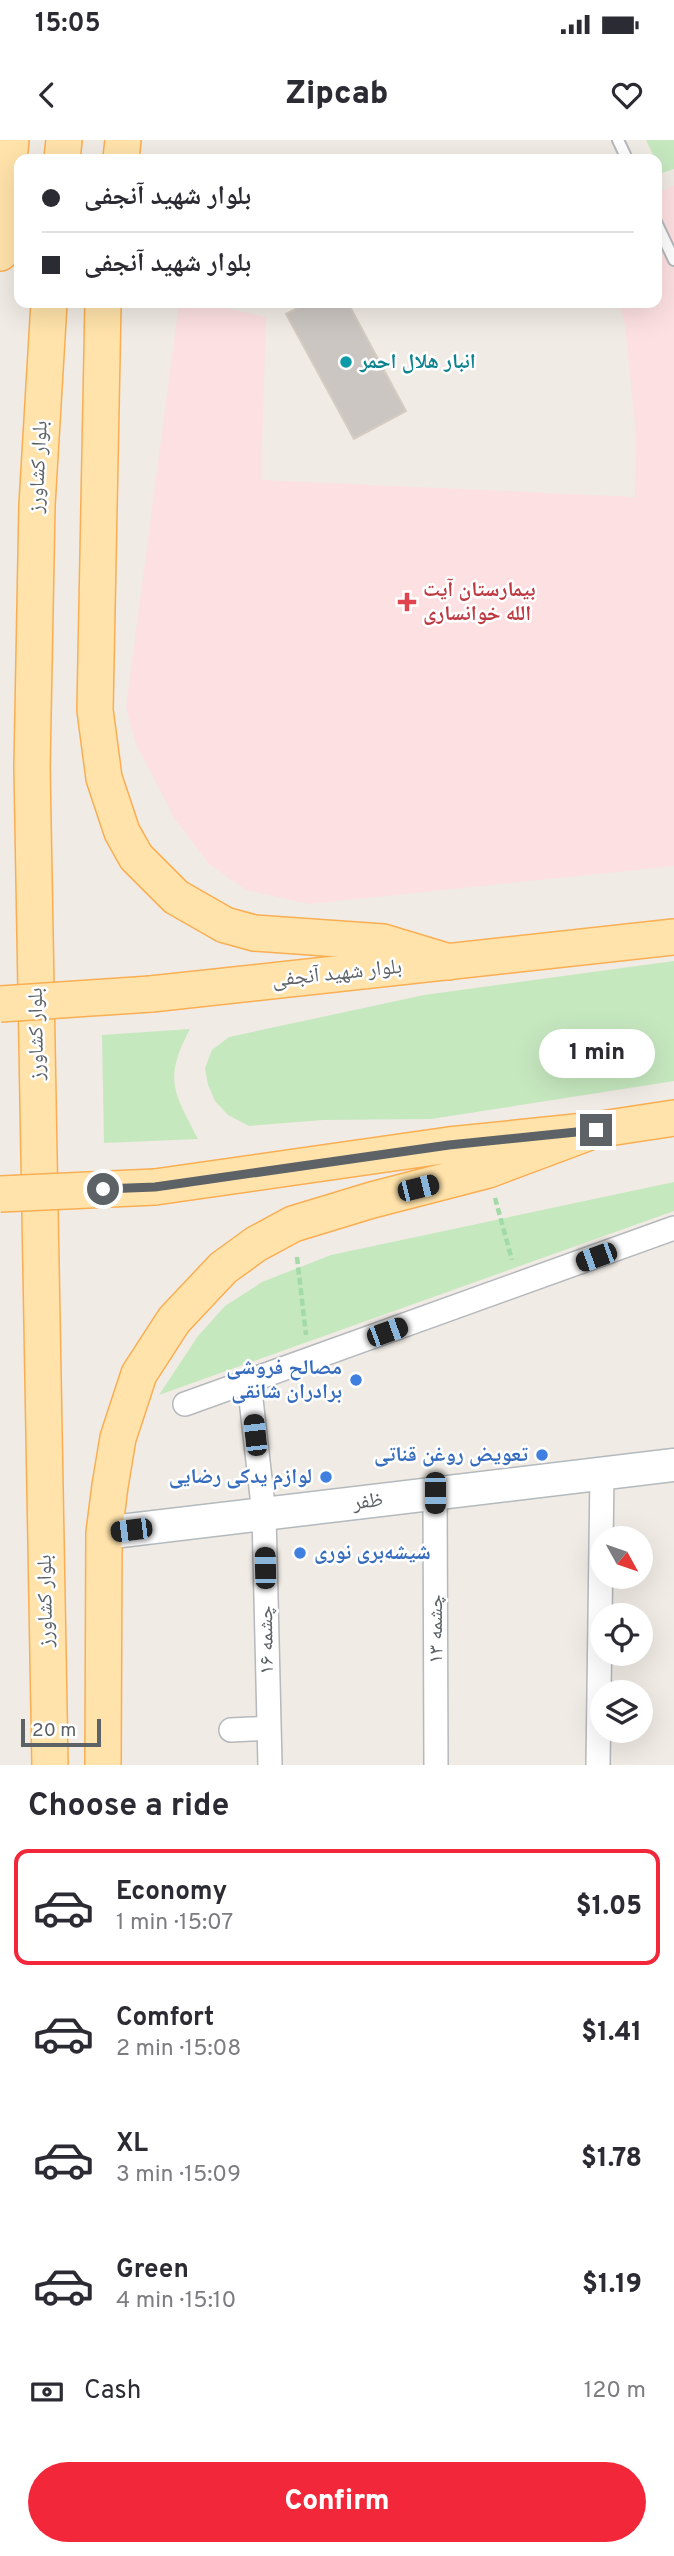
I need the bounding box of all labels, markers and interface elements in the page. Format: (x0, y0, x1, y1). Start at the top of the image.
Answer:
text: 15:05 (35, 8, 101, 41)
text: Zipcab (286, 75, 388, 115)
icon: back (28, 76, 66, 114)
icon: heart (608, 76, 646, 114)
text: بلوار شهید آنجفی (84, 181, 251, 214)
text: بلوار شهید آنجفی (84, 248, 251, 281)
place label: انبار هلال احمر (359, 349, 476, 376)
marker: انبار هلال احمر (338, 354, 354, 370)
street label: بلوار کشاورز (23, 420, 55, 515)
place label: بیمارستان آیت الله خوانساری (423, 577, 536, 628)
marker: بیمارستان آیت الله خوانساری (397, 592, 417, 612)
street label: بلوار شهید آنجفی (271, 954, 403, 994)
street label: بلوار کشاورز (23, 987, 51, 1082)
callout: 1 min (538, 1028, 654, 1077)
text: 1 min (569, 1039, 625, 1068)
route end (580, 1114, 612, 1146)
route start (87, 1173, 119, 1205)
car (396, 1173, 441, 1203)
car (573, 1240, 620, 1274)
car (364, 1315, 411, 1349)
place label: مصالح فروشی برادران شانقی (226, 1355, 342, 1406)
marker: مصالح فروشی برادران شانقی (348, 1372, 364, 1388)
car (243, 1413, 268, 1457)
place label: تعویض روغن قناتی (374, 1442, 528, 1469)
marker: تعویض روغن قناتی (534, 1447, 550, 1463)
place label: لوازم یدکی رضایی (169, 1464, 312, 1491)
marker: لوازم یدکی رضایی (318, 1469, 334, 1485)
car (425, 1472, 446, 1514)
street label: ظفر (350, 1487, 385, 1517)
car (109, 1517, 154, 1543)
north arrow (590, 1526, 653, 1589)
map controls (590, 1526, 653, 1743)
place label: شیشه‌بری نوری (314, 1540, 431, 1567)
marker: شیشه‌بری نوری (292, 1545, 308, 1561)
car (255, 1547, 276, 1589)
street label: بلوار کشاورز (32, 1554, 60, 1649)
street label: چشمه ۱۳ (423, 1594, 450, 1664)
button: locate (590, 1603, 653, 1666)
street label: چشمه ۱۶ (253, 1605, 281, 1675)
button: layers (590, 1680, 653, 1743)
scale bar (21, 1716, 102, 1748)
text: 20 m (32, 1719, 76, 1743)
text: Choose a ride (28, 1787, 229, 1827)
icon: car (32, 1876, 95, 1939)
text: Economy (116, 1876, 227, 1909)
text: $1.05 (576, 1891, 642, 1924)
text: 1 min · 15:07 (116, 1909, 233, 1938)
icon: car (32, 2002, 95, 2065)
text: Comfort (116, 2002, 214, 2035)
text: $1.41 (581, 2017, 642, 2050)
text: 2 min · 15:08 (116, 2035, 241, 2064)
icon: car (32, 2128, 95, 2191)
text: XL (116, 2128, 148, 2161)
text: $1.78 (581, 2143, 642, 2176)
text: 3 min · 15:09 (116, 2161, 241, 2190)
icon: car (32, 2254, 95, 2317)
text: Green (116, 2254, 189, 2287)
text: $1.19 (582, 2269, 642, 2302)
text: 4 min · 15:10 (116, 2287, 236, 2316)
icon: cash (28, 2373, 66, 2411)
text: Cash (84, 2375, 141, 2408)
text: 120 m (584, 2377, 646, 2406)
button: Confirm (28, 2462, 646, 2542)

